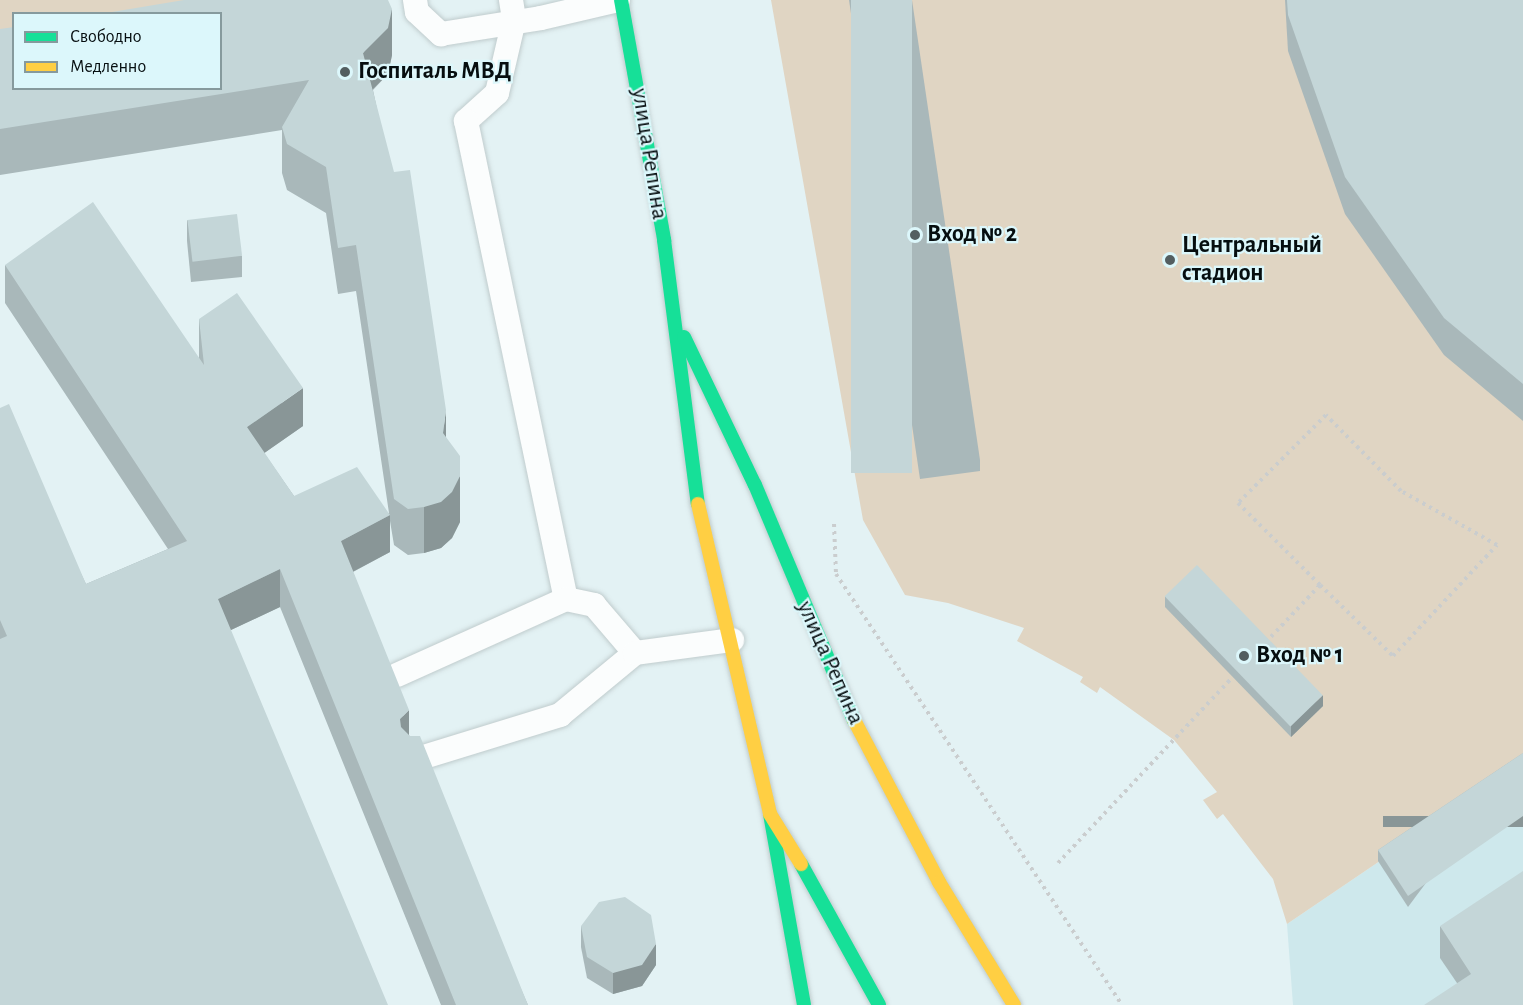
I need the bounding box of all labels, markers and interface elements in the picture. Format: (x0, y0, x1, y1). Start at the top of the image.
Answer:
legend (12, 12, 222, 90)
text: Свободно (70, 28, 142, 46)
text: Медленно (70, 58, 146, 76)
place label: Госпиталь МВД (358, 58, 511, 86)
marker: Госпиталь МВД (336, 63, 354, 81)
street label: улица Репина (624, 86, 674, 222)
place label: Вход № 2 (927, 221, 1017, 249)
marker: Вход № 2 (908, 228, 922, 242)
place label: Центральный стадион (1182, 232, 1322, 288)
marker: Центральный стадион (1163, 253, 1177, 267)
street label: улица Репина (790, 597, 870, 729)
place label: Вход № 1 (1256, 642, 1343, 670)
marker: Вход № 1 (1237, 649, 1251, 663)

